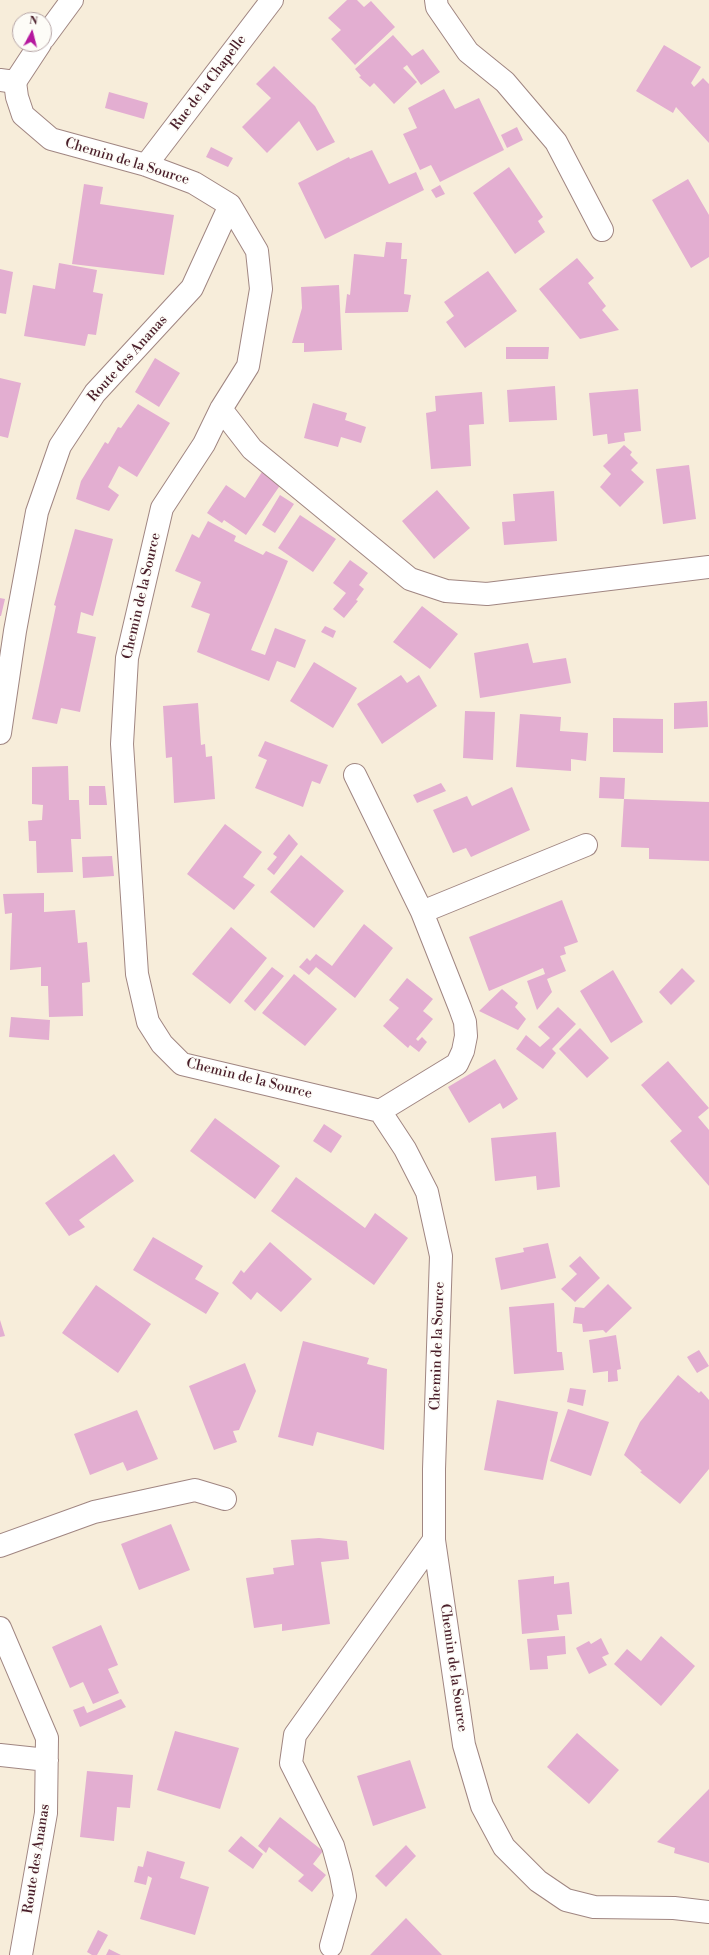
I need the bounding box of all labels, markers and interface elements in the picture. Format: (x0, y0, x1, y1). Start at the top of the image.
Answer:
north arrow (12, 12, 52, 52)
text: N (28, 14, 39, 29)
street label: Rue de la Chapelle (168, 32, 250, 134)
street label: Chemin de la Source (63, 135, 191, 189)
street label: Route des Ananas (85, 312, 171, 406)
street label: Chemin de la Source (119, 531, 165, 661)
street label: Chemin de la Source (184, 1055, 314, 1103)
street label: Chemin de la Source (427, 1281, 449, 1411)
street label: Chemin de la Source (436, 1603, 470, 1733)
street label: Route des Ananas (20, 1803, 54, 1915)

